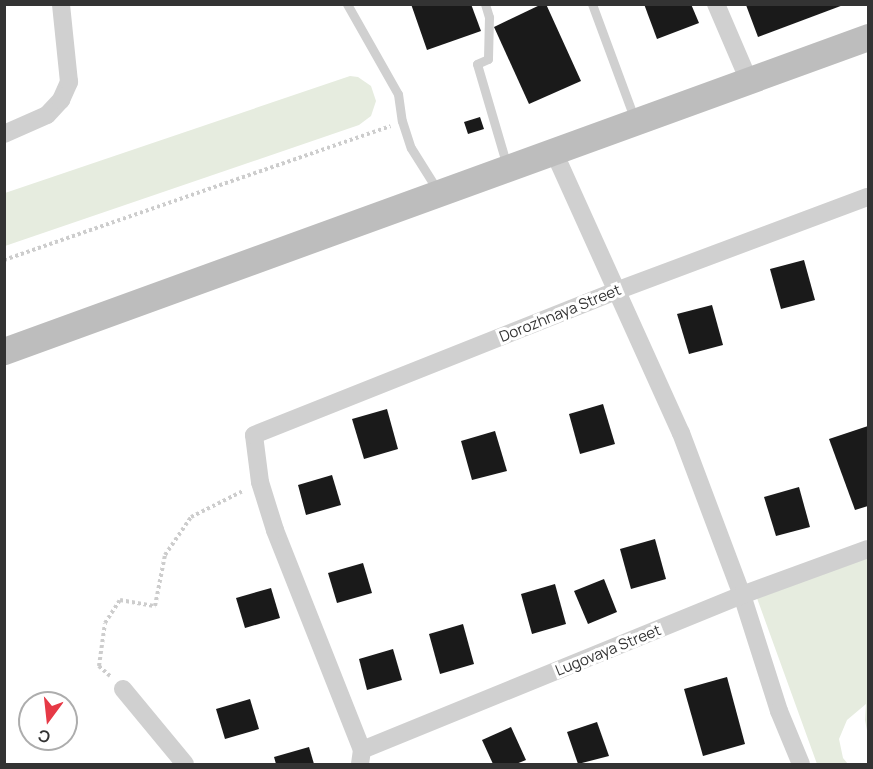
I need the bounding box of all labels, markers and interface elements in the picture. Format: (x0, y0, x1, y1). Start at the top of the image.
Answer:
street label: Dorozhnaya Street (497, 280, 623, 346)
street label: Lugovaya Street (553, 621, 663, 679)
north arrow (18, 691, 78, 751)
text: С (35, 724, 52, 749)

